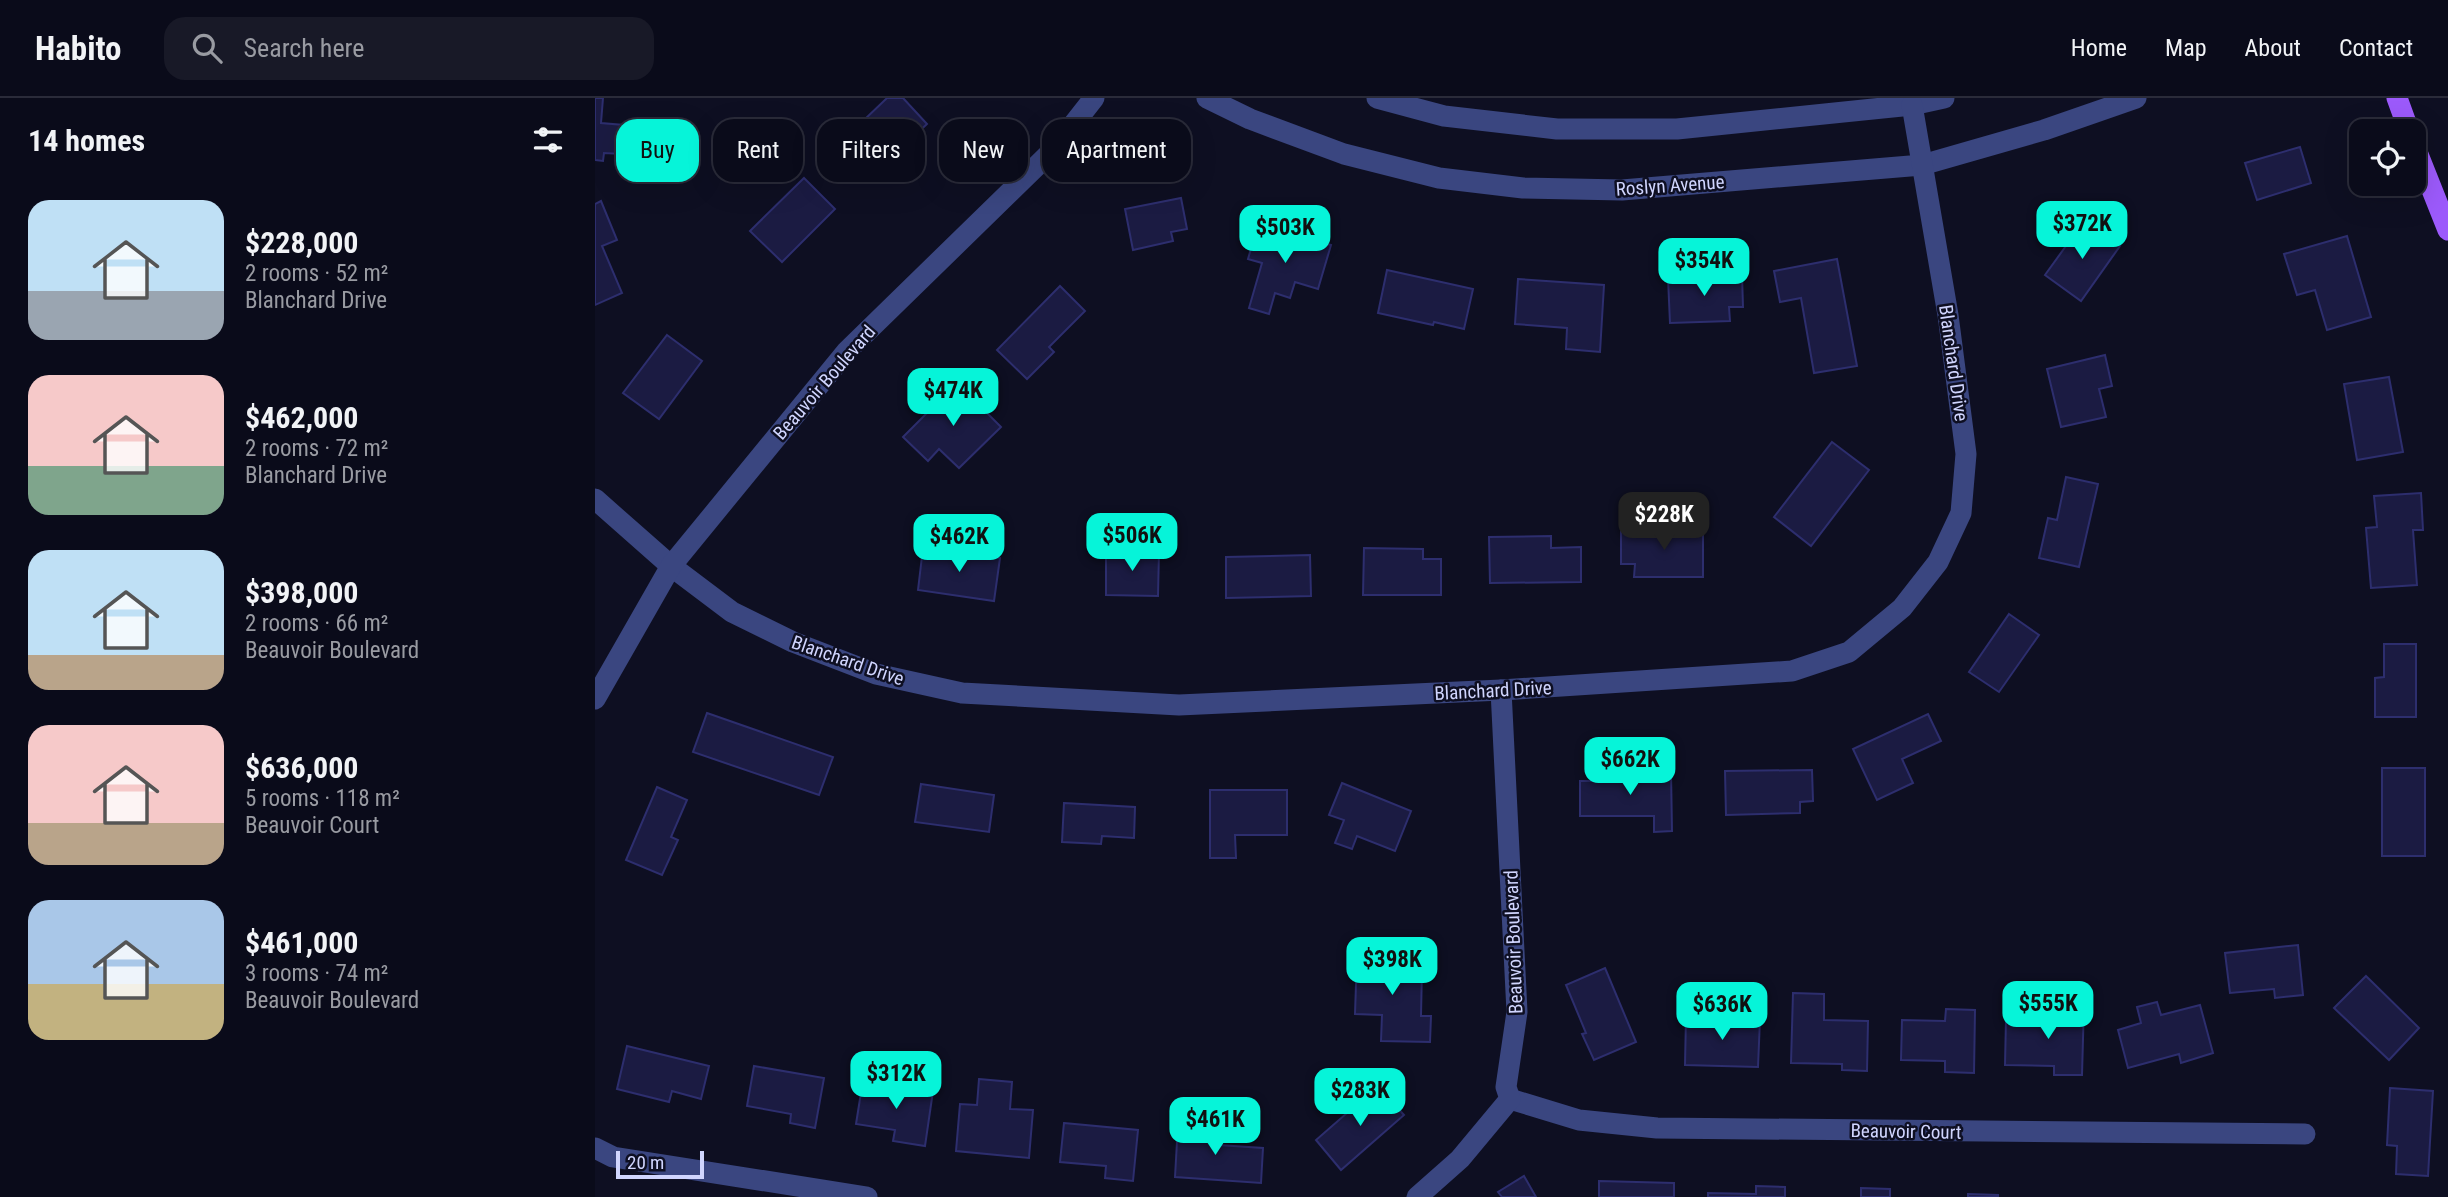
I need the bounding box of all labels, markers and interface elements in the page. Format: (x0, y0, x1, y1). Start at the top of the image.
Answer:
search box (164, 17, 654, 80)
text: Habito (35, 29, 122, 68)
icon: search (188, 29, 226, 67)
text: Search here (244, 33, 364, 63)
text: Home (2071, 34, 2127, 62)
text: Map (2165, 34, 2207, 62)
text: About (2245, 34, 2301, 62)
text: Contact (2339, 34, 2413, 62)
chip: Buy (616, 119, 699, 182)
chip: Rent (713, 119, 803, 182)
chip: Filters (817, 119, 925, 182)
chip: New (939, 119, 1028, 182)
chip: Apartment (1042, 119, 1191, 182)
map controls (2349, 119, 2426, 196)
button: locate (2349, 119, 2426, 196)
icon: filters (529, 121, 567, 159)
text: 14 homes (28, 123, 145, 158)
street label: Roslyn Avenue (1615, 170, 1725, 201)
pin: $372K (2033, 202, 2131, 261)
pin: $503K (1236, 206, 1334, 265)
text: $372K (2052, 210, 2112, 237)
text: $503K (1255, 214, 1315, 241)
text: $228,000 (245, 225, 358, 260)
icon: home (84, 228, 168, 312)
pin: $354K (1655, 238, 1753, 298)
text: $354K (1674, 247, 1734, 274)
text: 2 rooms · 52 m² (245, 260, 388, 287)
text: Blanchard Drive (245, 287, 387, 314)
street label: Blanchard Drive (1934, 303, 1973, 423)
street label: Beauvoir Boulevard (768, 320, 880, 444)
pin: $474K (904, 368, 1002, 428)
text: $474K (923, 377, 983, 404)
text: $462,000 (245, 400, 358, 435)
icon: home (84, 403, 168, 487)
text: 2 rooms · 72 m² (245, 435, 388, 462)
text: Blanchard Drive (245, 462, 387, 489)
pin: $228K (1615, 492, 1713, 552)
text: $228K (1634, 501, 1694, 528)
pin: $462K (910, 514, 1008, 574)
pin: $506K (1083, 514, 1181, 573)
text: $506K (1102, 522, 1162, 549)
text: $462K (929, 523, 989, 550)
text: $398,000 (245, 575, 358, 610)
icon: home (84, 578, 168, 662)
text: 2 rooms · 66 m² (245, 610, 388, 637)
street label: Blanchard Drive (789, 630, 907, 690)
text: Beauvoir Boulevard (245, 637, 419, 664)
street label: Blanchard Drive (1434, 676, 1552, 705)
pin: $662K (1581, 738, 1679, 797)
text: $662K (1600, 746, 1660, 773)
text: $636,000 (245, 750, 358, 785)
icon: home (84, 753, 168, 837)
text: 5 rooms · 118 m² (245, 785, 400, 812)
text: Beauvoir Court (245, 812, 379, 839)
street label: Beauvoir Boulevard (1499, 870, 1528, 1014)
text: $461,000 (245, 925, 358, 960)
icon: home (84, 928, 168, 1012)
pin: $398K (1343, 937, 1441, 997)
text: $398K (1362, 946, 1422, 973)
text: 3 rooms · 74 m² (245, 960, 388, 987)
pin: $636K (1673, 982, 1771, 1042)
pin: $555K (1999, 982, 2097, 1041)
text: Beauvoir Boulevard (245, 987, 419, 1014)
text: $555K (2018, 990, 2078, 1017)
text: $636K (1692, 991, 1752, 1018)
pin: $312K (847, 1052, 945, 1111)
text: $312K (866, 1060, 926, 1087)
pin: $283K (1311, 1068, 1409, 1128)
text: $283K (1330, 1077, 1390, 1104)
pin: $461K (1166, 1098, 1264, 1157)
text: $461K (1185, 1106, 1245, 1133)
street label: Beauvoir Court (1850, 1119, 1962, 1144)
scale bar (616, 1148, 703, 1180)
text: 20 m (627, 1151, 664, 1174)

